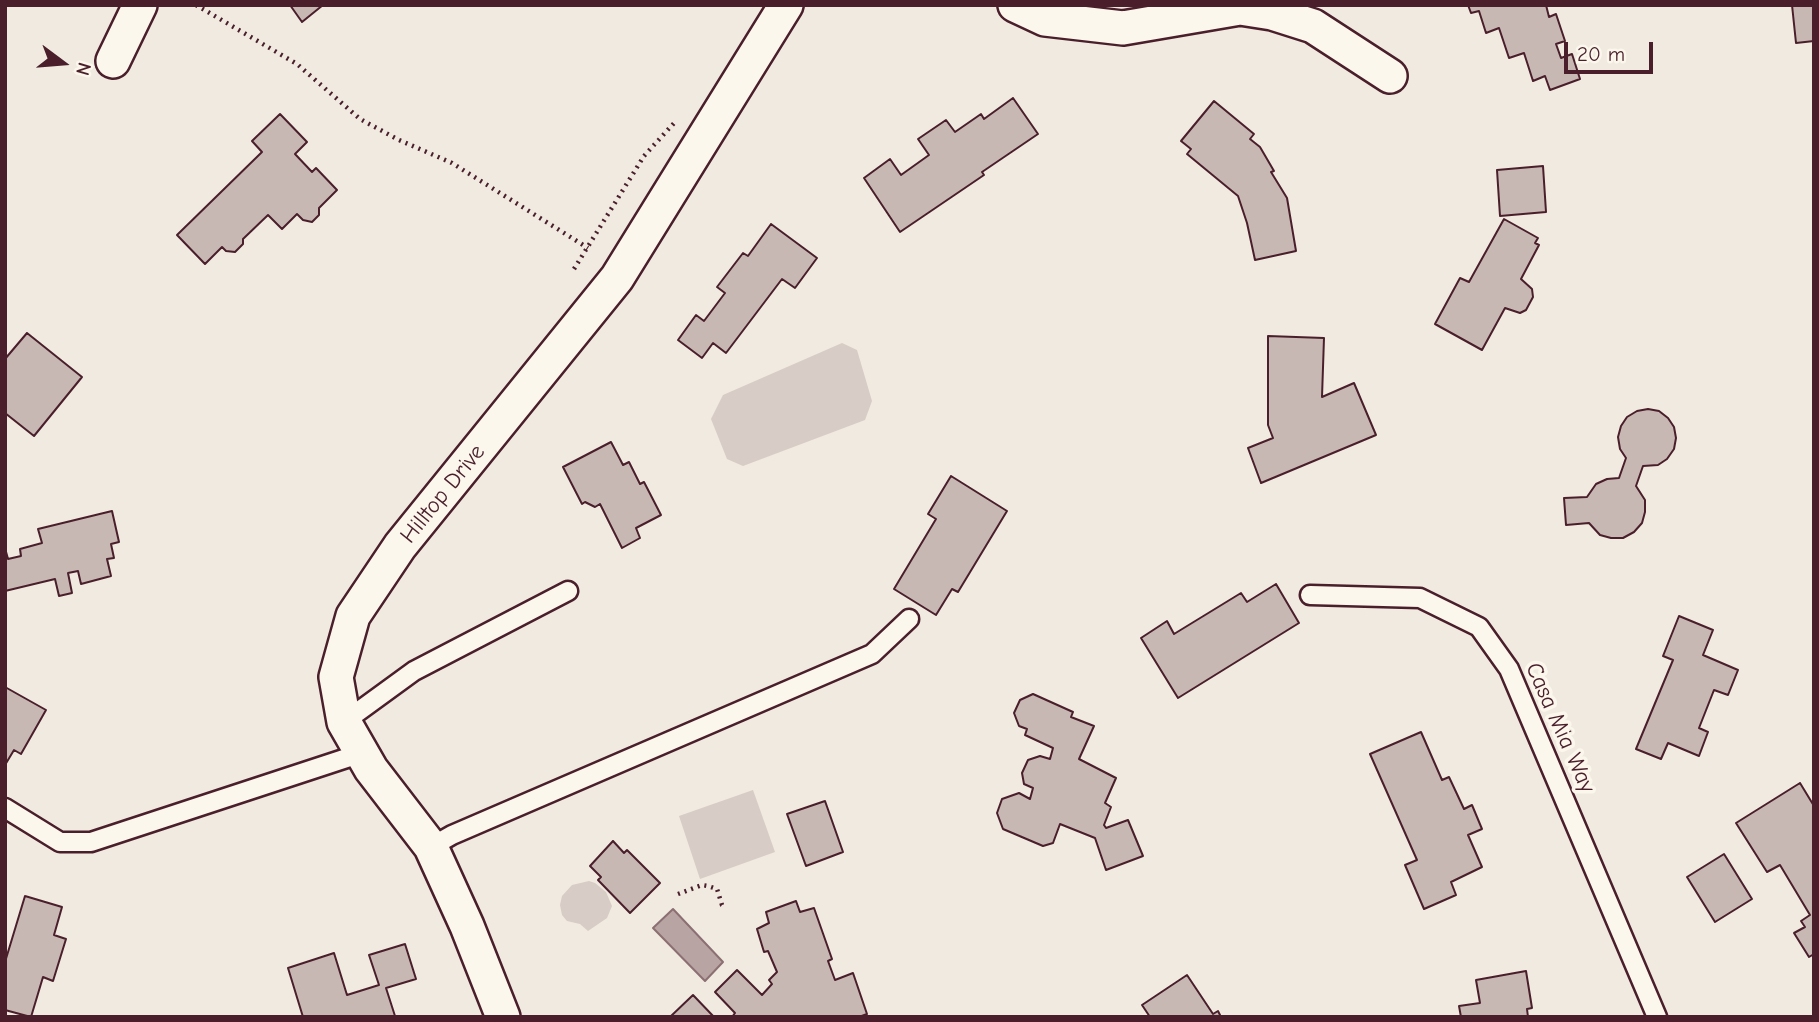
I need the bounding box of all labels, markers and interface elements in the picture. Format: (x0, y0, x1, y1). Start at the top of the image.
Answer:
north arrow (28, 28, 98, 98)
scale bar (1567, 28, 1656, 72)
text: 20 m (1577, 42, 1625, 66)
text: N (71, 60, 95, 78)
street label: Hilltop Drive (395, 439, 491, 549)
street label: Casa Mia Way (1519, 659, 1601, 797)

